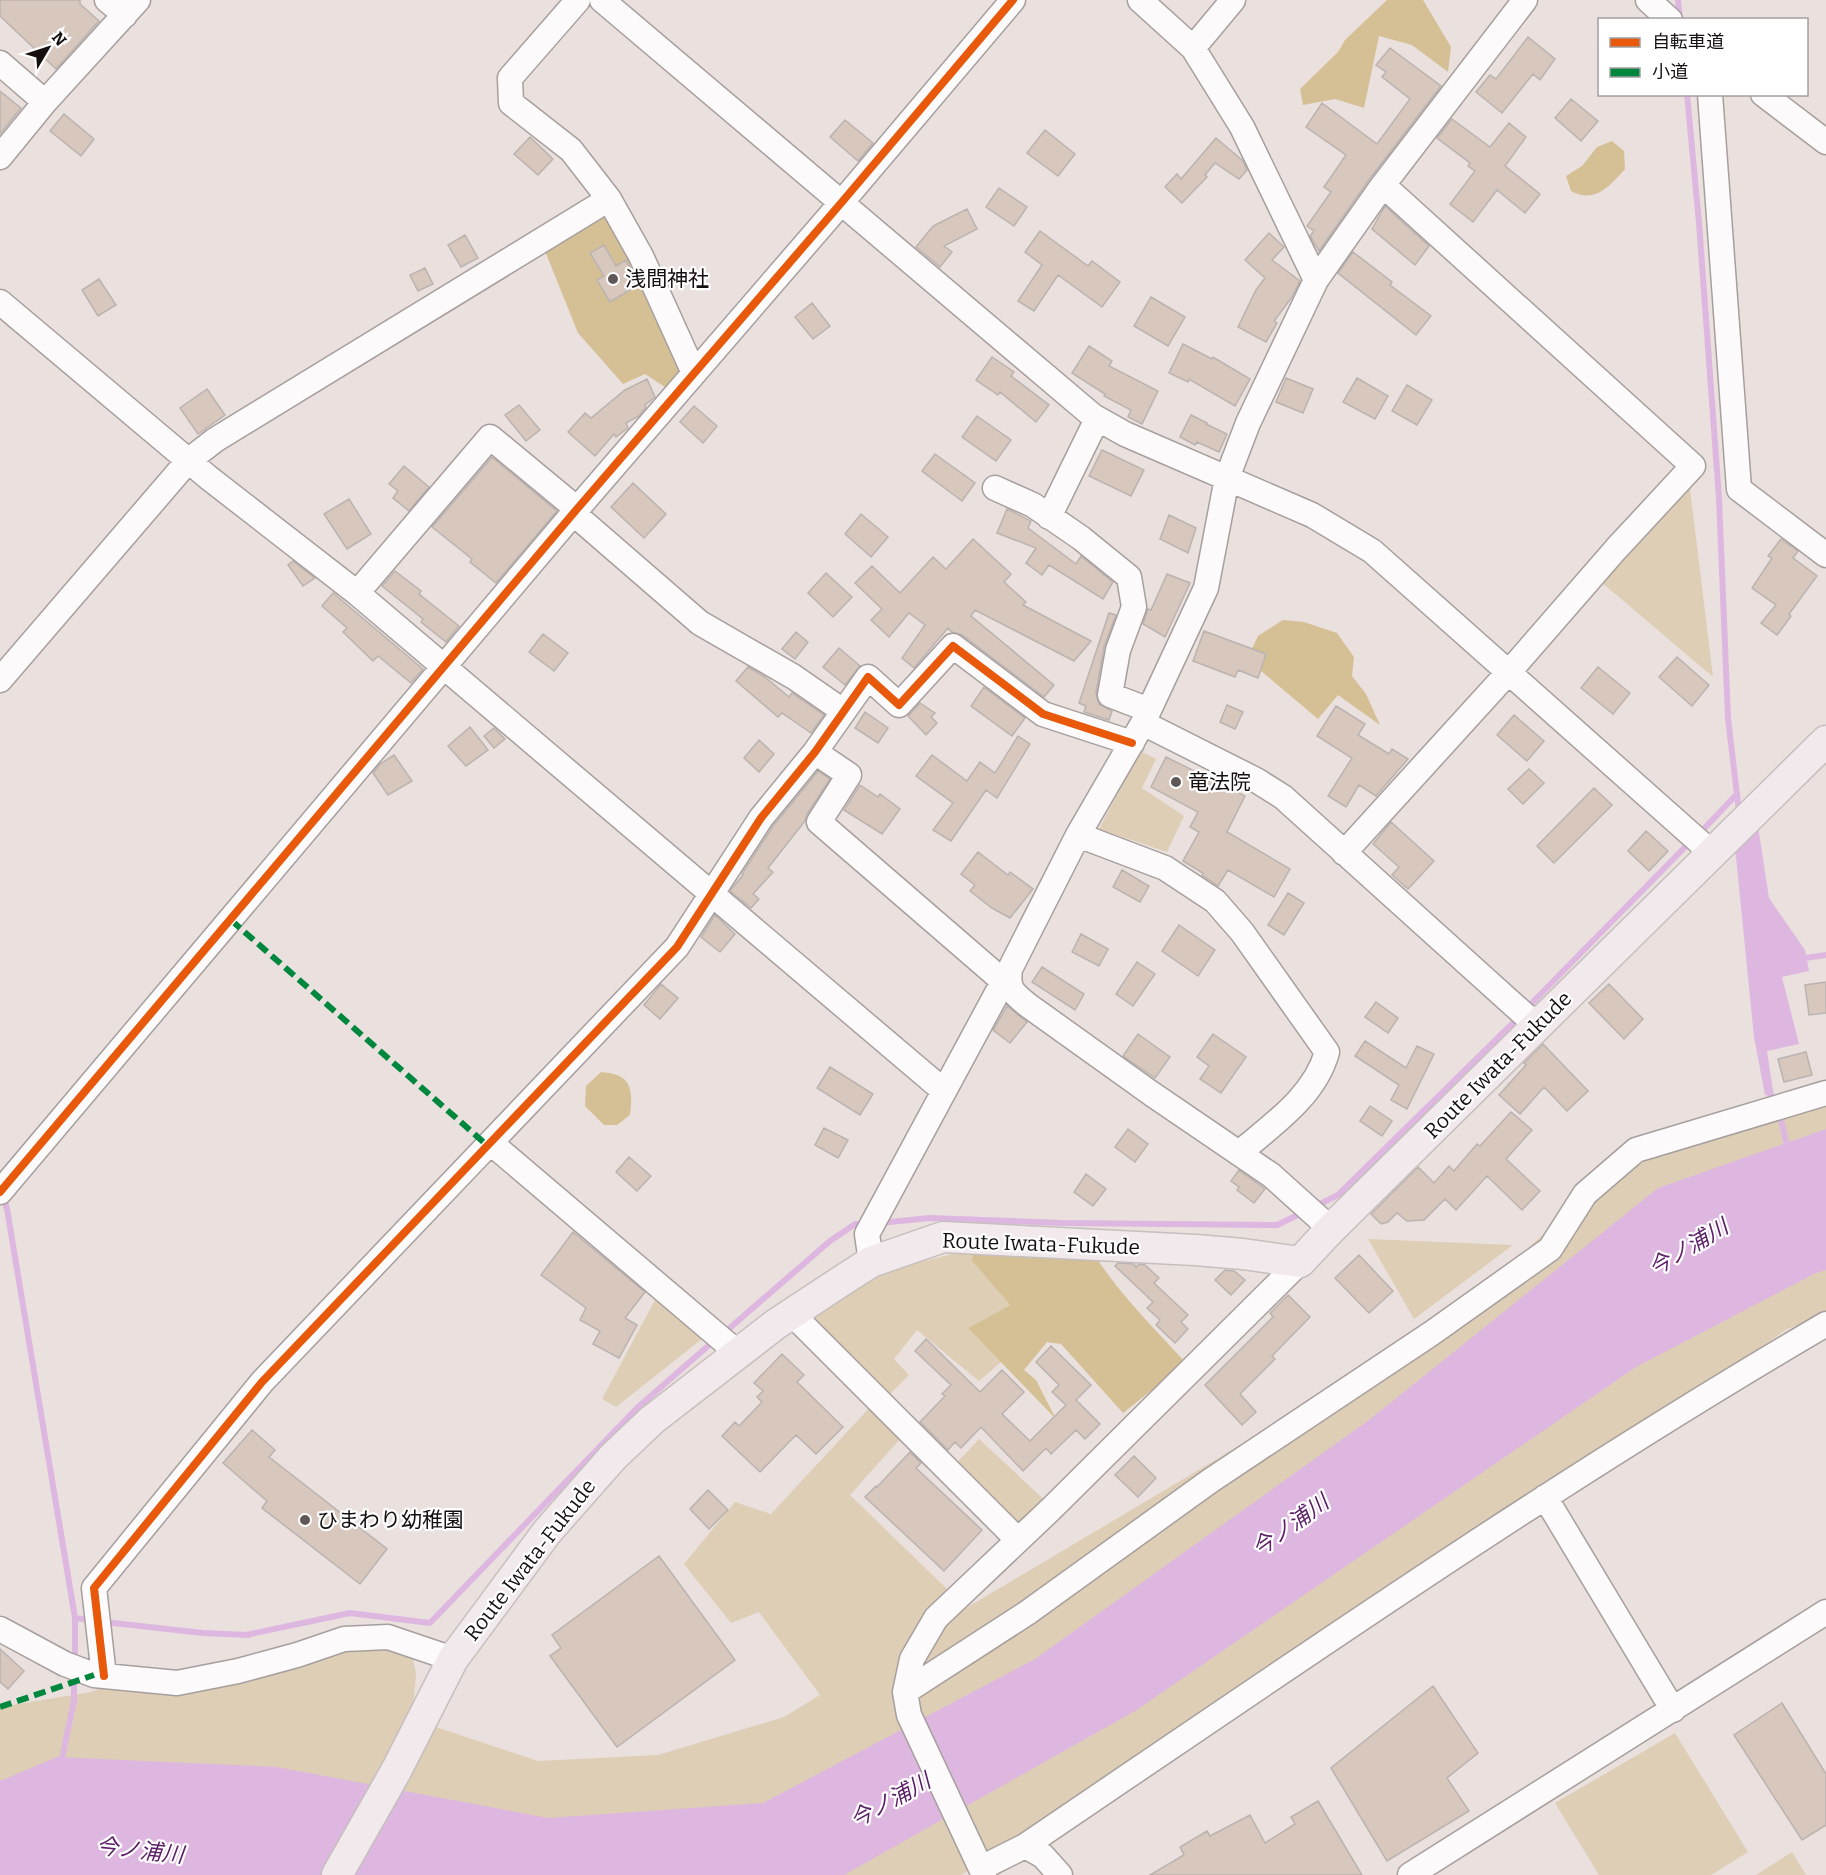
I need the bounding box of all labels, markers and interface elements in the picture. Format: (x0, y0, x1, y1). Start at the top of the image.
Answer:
north arrow (18, 18, 78, 78)
legend (1598, 18, 1808, 96)
text: N (48, 28, 71, 50)
text: 自転車道 (1652, 31, 1724, 53)
text: 小道 (1652, 61, 1688, 83)
place label: 浅間神社 (625, 266, 709, 292)
marker: 浅間神社 (606, 272, 620, 286)
place label: 竜法院 (1188, 769, 1251, 795)
marker: 竜法院 (1169, 775, 1183, 789)
street label: Route Iwata-Fukude (1419, 986, 1577, 1144)
water label: 今ノ浦川 (1644, 1212, 1735, 1282)
street label: Route Iwata-Fukude (942, 1228, 1140, 1260)
street label: Route Iwata-Fukude (459, 1474, 601, 1646)
water label: 今ノ浦川 (1247, 1487, 1335, 1562)
place label: ひまわり幼稚園 (317, 1507, 464, 1533)
marker: ひまわり幼稚園 (298, 1513, 312, 1527)
water label: 今ノ浦川 (845, 1766, 937, 1834)
water label: 今ノ浦川 (95, 1832, 187, 1869)

